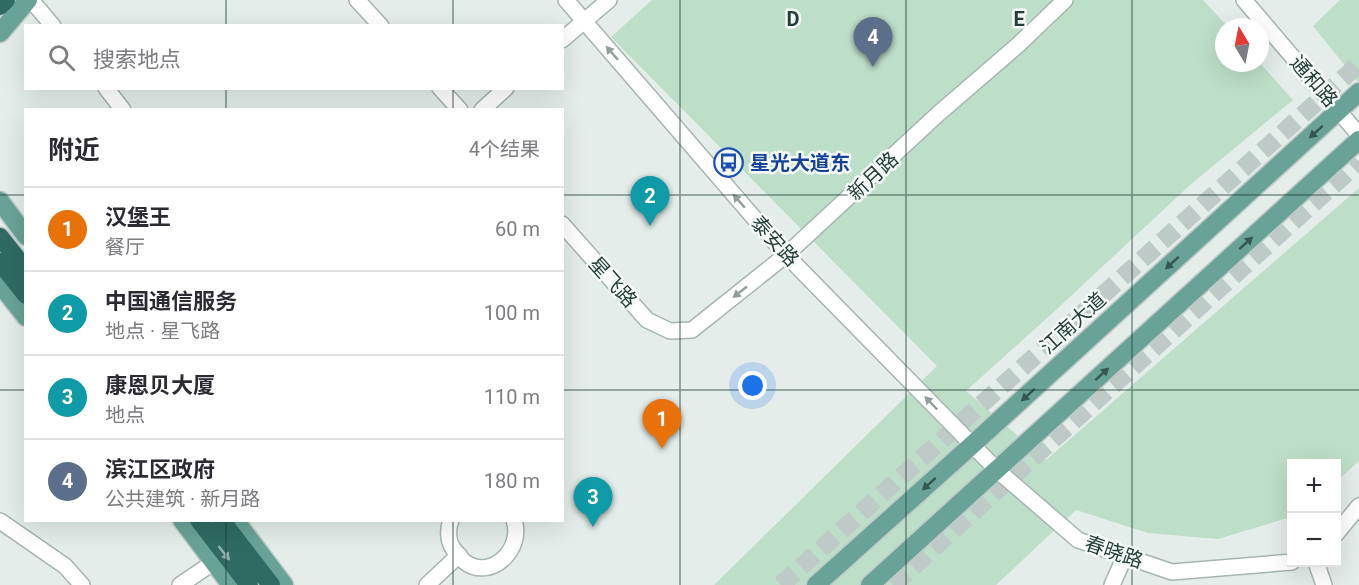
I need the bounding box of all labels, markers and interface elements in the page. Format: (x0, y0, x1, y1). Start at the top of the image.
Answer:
text: D (787, 7, 800, 31)
text: E (1013, 7, 1025, 31)
pin: 4 (854, 17, 892, 67)
north arrow (1215, 18, 1269, 72)
search box (24, 24, 564, 90)
icon: search (45, 41, 78, 74)
one-way arrow (606, 45, 619, 61)
text: 搜索地点 (93, 47, 181, 72)
street label: 通和路 (1285, 50, 1343, 112)
one-way arrow (1309, 125, 1324, 138)
text: 附近 (48, 135, 100, 165)
text: 4个结果 (469, 137, 540, 161)
bus stop icon: 星光大道东 (713, 147, 745, 179)
street label: 新月路 (843, 147, 903, 205)
place label: 星光大道东 (750, 151, 850, 175)
pin: 2 (630, 176, 670, 226)
one-way arrow (733, 193, 746, 209)
text: 汉堡王 (105, 205, 171, 230)
street label: 泰安路 (746, 211, 804, 271)
text: 1 (62, 217, 73, 241)
text: 60 m (495, 217, 540, 241)
text: 餐厅 (105, 235, 145, 259)
one-way arrow (1238, 237, 1253, 250)
street label: 星飞路 (584, 252, 642, 312)
one-way arrow (1165, 256, 1180, 269)
one-way arrow (732, 285, 748, 298)
street label: 江南大道 (1035, 287, 1111, 359)
text: 中国通信服务 (105, 289, 237, 314)
text: 2 (62, 301, 73, 325)
text: 100 m (484, 301, 540, 325)
text: 地点 · 星飞路 (105, 319, 220, 343)
one-way arrow (1094, 368, 1109, 381)
your location (738, 371, 767, 400)
text: 康恩贝大厦 (105, 373, 215, 398)
text: 3 (62, 385, 73, 409)
text: 110 m (484, 385, 540, 409)
one-way arrow (1021, 388, 1036, 401)
one-way arrow (925, 397, 939, 411)
pin: 1 (642, 400, 682, 449)
text: 地点 (105, 403, 145, 427)
text: 滨江区政府 (105, 457, 215, 482)
map controls (1287, 459, 1341, 567)
button: + (1287, 459, 1341, 513)
text: 4 (62, 469, 73, 493)
text: 180 m (484, 469, 540, 493)
one-way arrow (922, 477, 937, 490)
pin: 3 (574, 478, 612, 527)
text: 公共建筑 · 新月路 (105, 487, 260, 511)
button: − (1287, 513, 1341, 567)
street label: 春晓路 (1082, 531, 1146, 573)
one-way arrow (217, 545, 229, 560)

